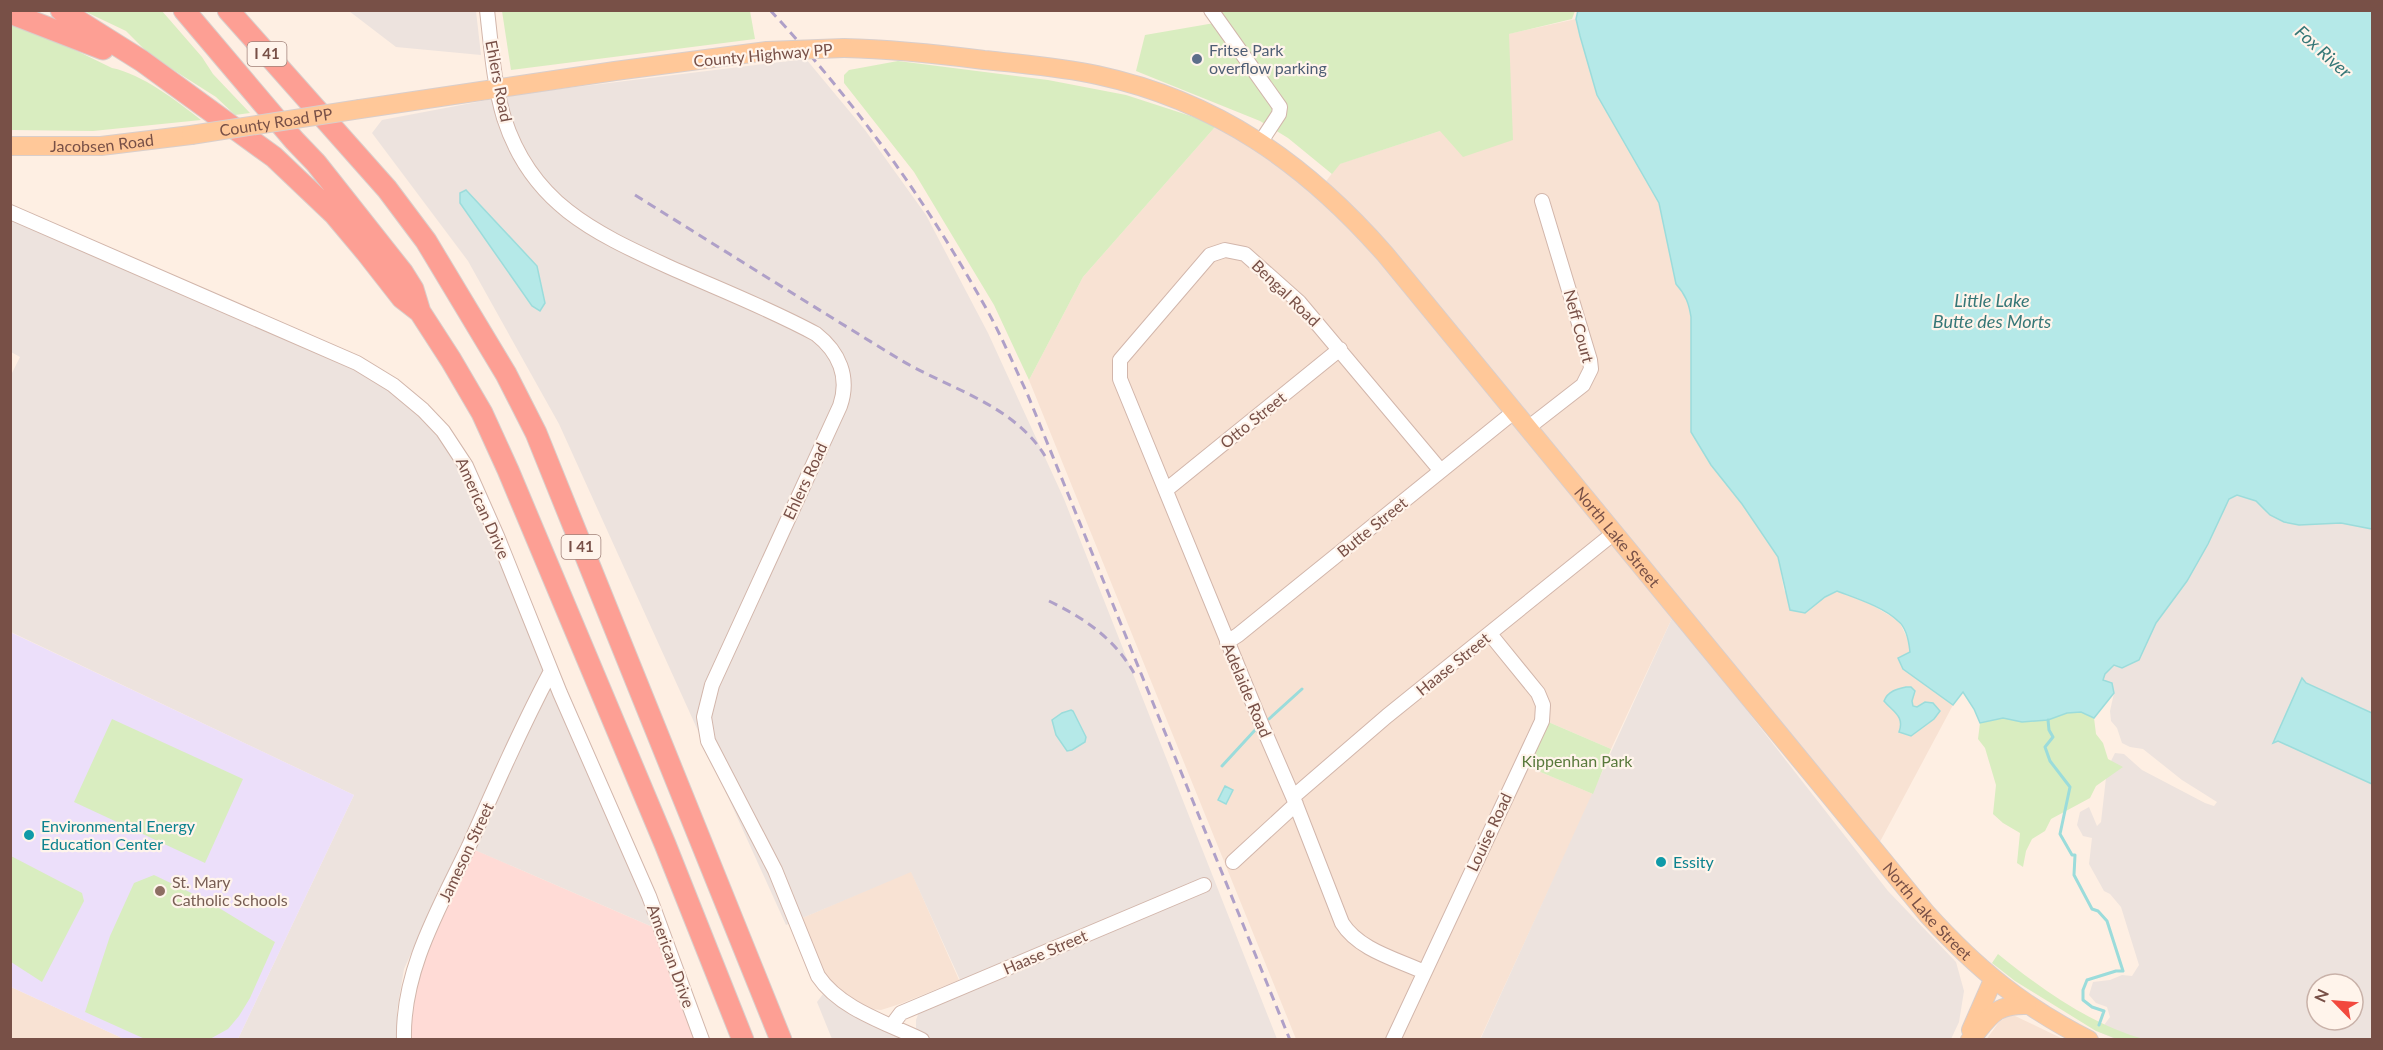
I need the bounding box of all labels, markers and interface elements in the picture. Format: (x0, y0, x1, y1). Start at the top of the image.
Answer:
water label: Fox River (2291, 20, 2357, 83)
street label: Ehlers Road (482, 39, 517, 123)
street label: County Highway PP (693, 39, 834, 70)
place label: Fritse Park overflow parking (1209, 40, 1327, 77)
road number: I 41 (248, 42, 286, 66)
marker: Fritse Park overflow parking (1190, 52, 1204, 66)
street label: County Road PP (218, 103, 334, 139)
street label: Jacobsen Road (50, 130, 155, 155)
street label: Bengal Road (1248, 256, 1324, 330)
street label: Neff Court (1561, 287, 1598, 365)
water label: Little Lake Butte des Morts (1933, 289, 2051, 332)
street label: Otto Street (1216, 387, 1290, 452)
street label: Ehlers Road (778, 439, 831, 522)
street label: American Drive (453, 454, 514, 561)
street label: North Lake Street (1571, 482, 1665, 591)
street label: Butte Street (1333, 492, 1411, 561)
road number: I 41 (562, 535, 600, 559)
street label: Haase Street (1412, 628, 1494, 699)
street label: Adelaide Road (1219, 640, 1276, 740)
park label: Kippenhan Park (1522, 751, 1633, 770)
street label: Louise Road (1462, 790, 1515, 874)
street label: Jameson Street (434, 799, 497, 904)
place label: Environmental Energy Education Center (41, 816, 196, 853)
marker: Environmental Energy Education Center (22, 828, 36, 842)
place label: Essity (1673, 852, 1715, 871)
marker: Essity (1654, 855, 1668, 869)
street label: North Lake Street (1879, 858, 1976, 964)
place label: St. Mary Catholic Schools (172, 872, 288, 909)
marker: St. Mary Catholic Schools (153, 884, 167, 898)
street label: American Drive (644, 901, 699, 1010)
street label: Haase Street (1000, 925, 1090, 978)
north arrow (2305, 972, 2365, 1032)
text: N (2310, 986, 2332, 1005)

